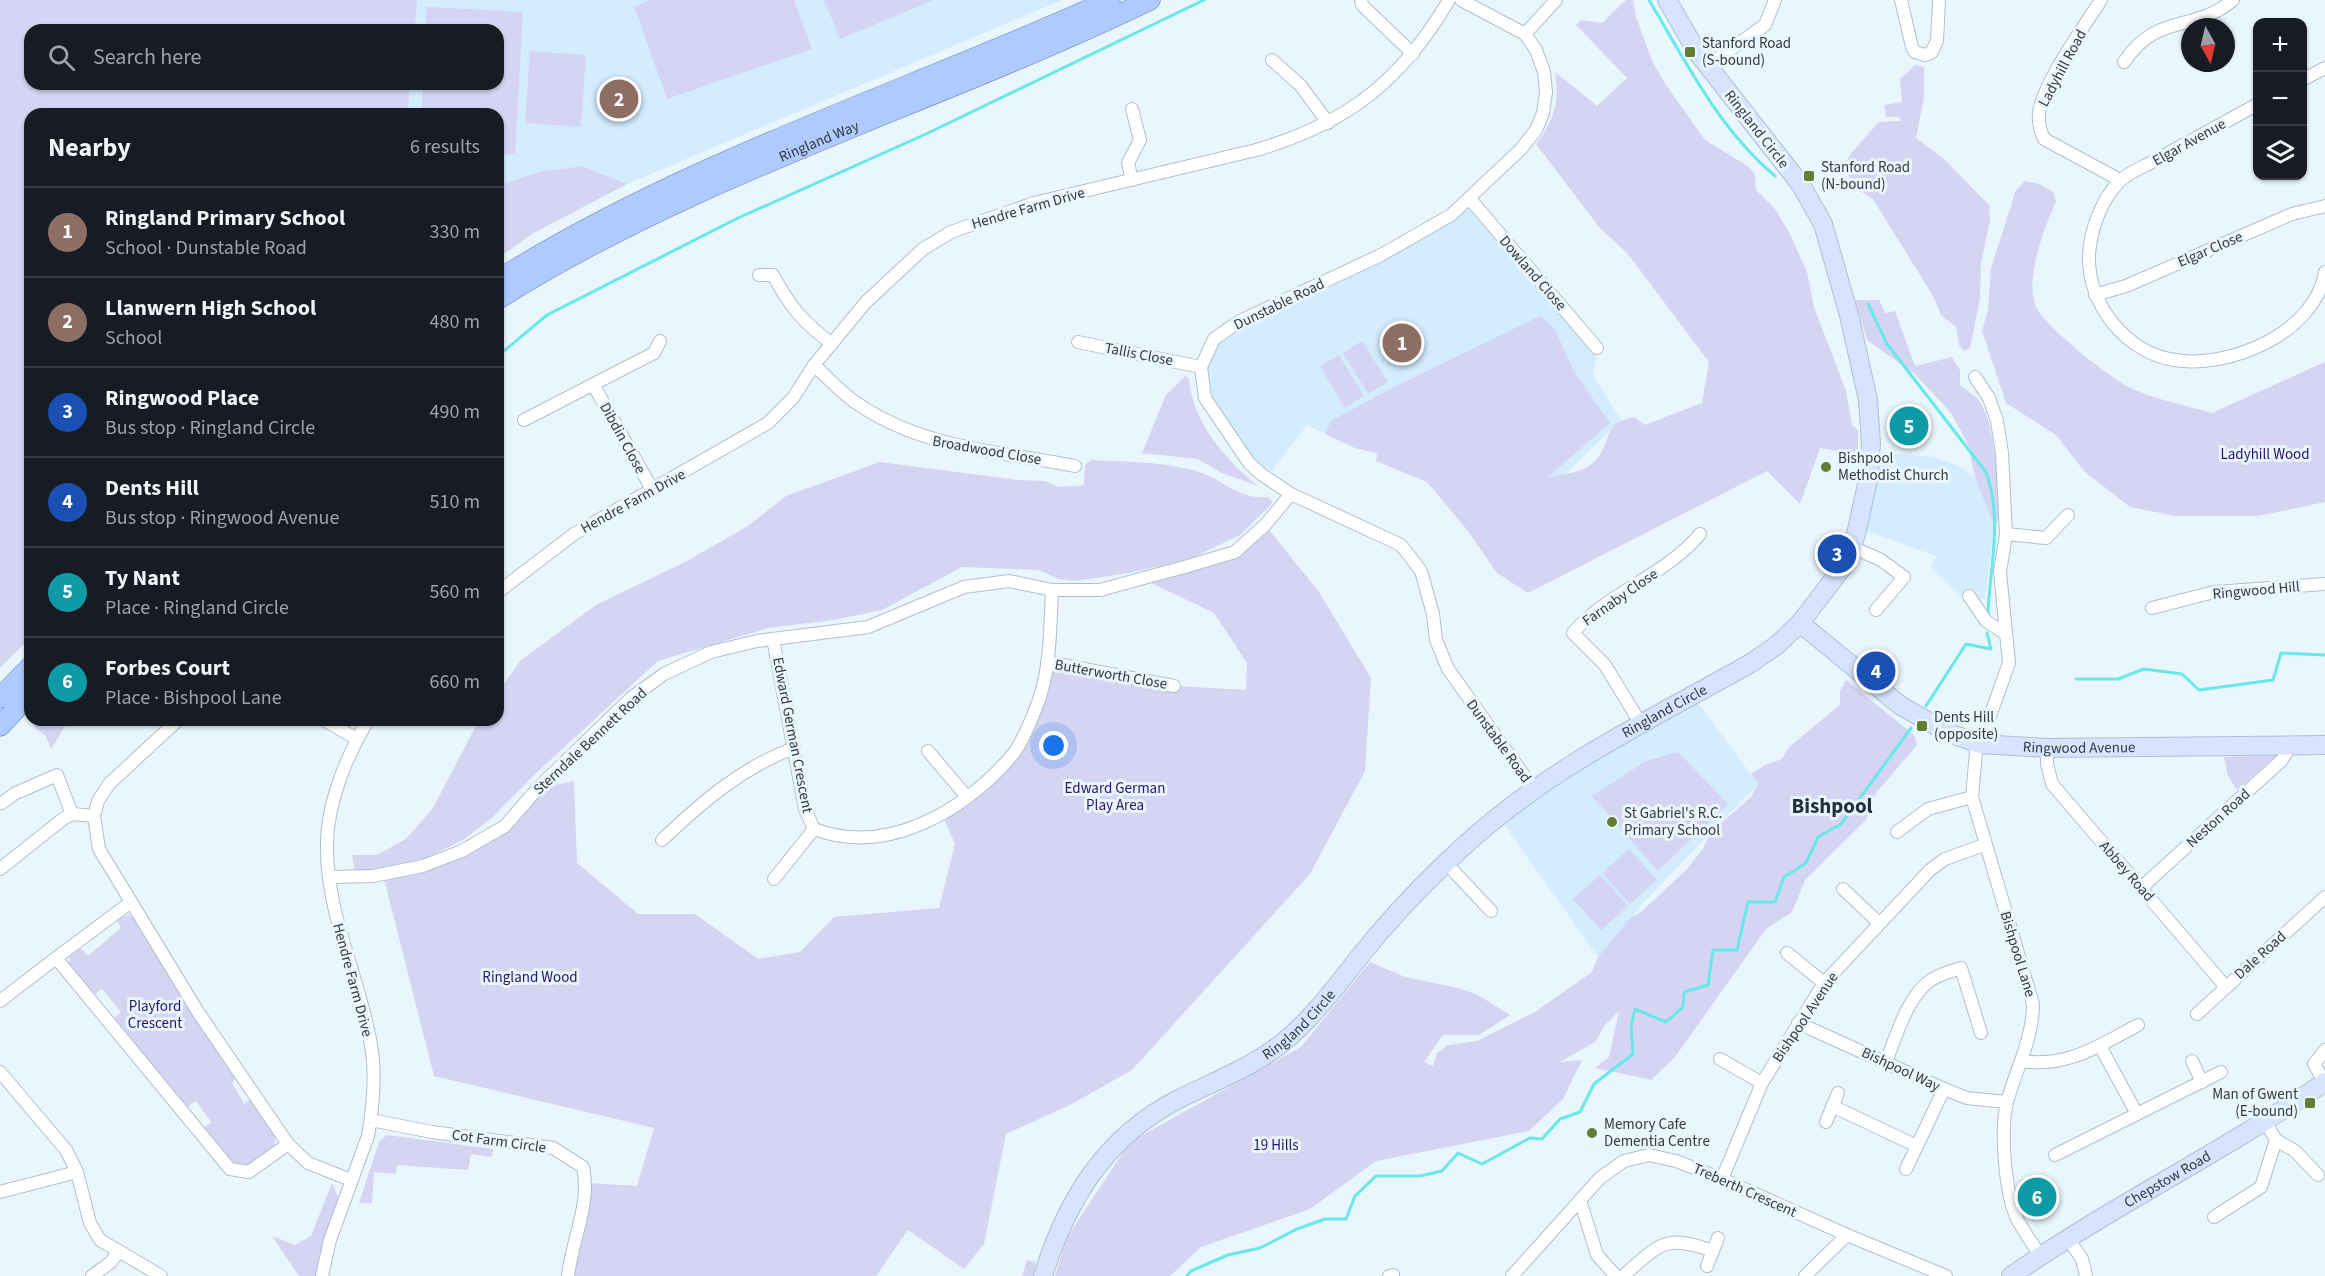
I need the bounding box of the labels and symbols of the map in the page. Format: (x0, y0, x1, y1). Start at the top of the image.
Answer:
north arrow (2181, 18, 2235, 72)
street label: Ladyhill Road (2033, 26, 2092, 111)
place label: Stanford Road (S-bound) (1702, 33, 1791, 71)
marker: Stanford Road (S-bound) (1683, 45, 1697, 59)
pin: 2 (600, 76, 638, 122)
street label: Ringland Circle (1719, 86, 1794, 173)
street label: Elgar Avenue (2149, 114, 2230, 171)
street label: Ringland Way (776, 116, 862, 168)
place label: Stanford Road (N-bound) (1821, 157, 1910, 195)
marker: Stanford Road (N-bound) (1802, 169, 1816, 183)
street label: Hendre Farm Drive (969, 182, 1087, 235)
street label: Elgar Close (2174, 226, 2246, 273)
street label: Dowland Close (1494, 231, 1571, 315)
street label: Dunstable Road (1230, 273, 1328, 336)
pin: 1 (1382, 320, 1422, 366)
street label: Tallis Close (1103, 338, 1175, 371)
street label: Dibdin Close (594, 399, 651, 478)
pin: 5 (1890, 404, 1928, 448)
street label: Broadwood Close (931, 431, 1043, 470)
park label: Ladyhill Wood (2220, 444, 2310, 465)
place label: Bishpool Methodist Church (1838, 448, 1949, 486)
marker: Bishpool Methodist Church (1819, 460, 1833, 474)
street label: Hendre Farm Drive (577, 464, 689, 539)
pin: 3 (1818, 532, 1856, 576)
street label: Farnaby Close (1578, 564, 1662, 631)
street label: Ringwood Hill (2212, 576, 2301, 605)
pin: 4 (1856, 648, 1896, 694)
street label: Butterworth Close (1053, 654, 1169, 695)
street label: Edward German Crescent (767, 655, 818, 815)
street label: Ringland Circle (1618, 679, 1711, 744)
street label: Sterndale Bennett Road (529, 683, 652, 800)
street label: Dunstable Road (1461, 695, 1536, 787)
place label: Dents Hill (opposite) (1934, 707, 1998, 745)
marker: Dents Hill (opposite) (1915, 719, 1929, 733)
your location (1039, 731, 1068, 760)
street label: Ringwood Avenue (2022, 737, 2136, 759)
park label: Edward German Play Area (1065, 778, 1165, 816)
street label: Neston Road (2182, 784, 2255, 853)
district label: Bishpool (1791, 791, 1873, 821)
place label: St Gabriel's R.C. Primary School (1624, 803, 1722, 841)
marker: St Gabriel's R.C. Primary School (1605, 815, 1619, 829)
street label: Abbey Road (2094, 836, 2159, 906)
street label: Bishpool Lane (1994, 909, 2041, 1000)
street label: Hendre Farm Drive (327, 921, 378, 1039)
street label: Dale Road (2230, 926, 2291, 984)
park label: Ringland Wood (482, 967, 578, 988)
street label: Bishpool Avenue (1767, 968, 1843, 1067)
street label: Ringland Circle (1258, 985, 1341, 1065)
park label: Playford Crescent (128, 996, 182, 1034)
street label: Bishpool Way (1858, 1042, 1944, 1097)
place label: Man of Gwent (E-bound) (2212, 1084, 2298, 1122)
marker: Man of Gwent (E-bound) (2303, 1096, 2317, 1110)
place label: Memory Cafe Dementia Centre (1604, 1114, 1710, 1152)
street label: Cot Farm Circle (450, 1124, 547, 1159)
marker: Memory Cafe Dementia Centre (1585, 1126, 1599, 1140)
park label: 19 Hills (1253, 1135, 1299, 1156)
street label: Chepstow Road (2120, 1146, 2215, 1213)
street label: Treberth Crescent (1690, 1158, 1800, 1223)
pin: 6 (2018, 1174, 2056, 1220)

